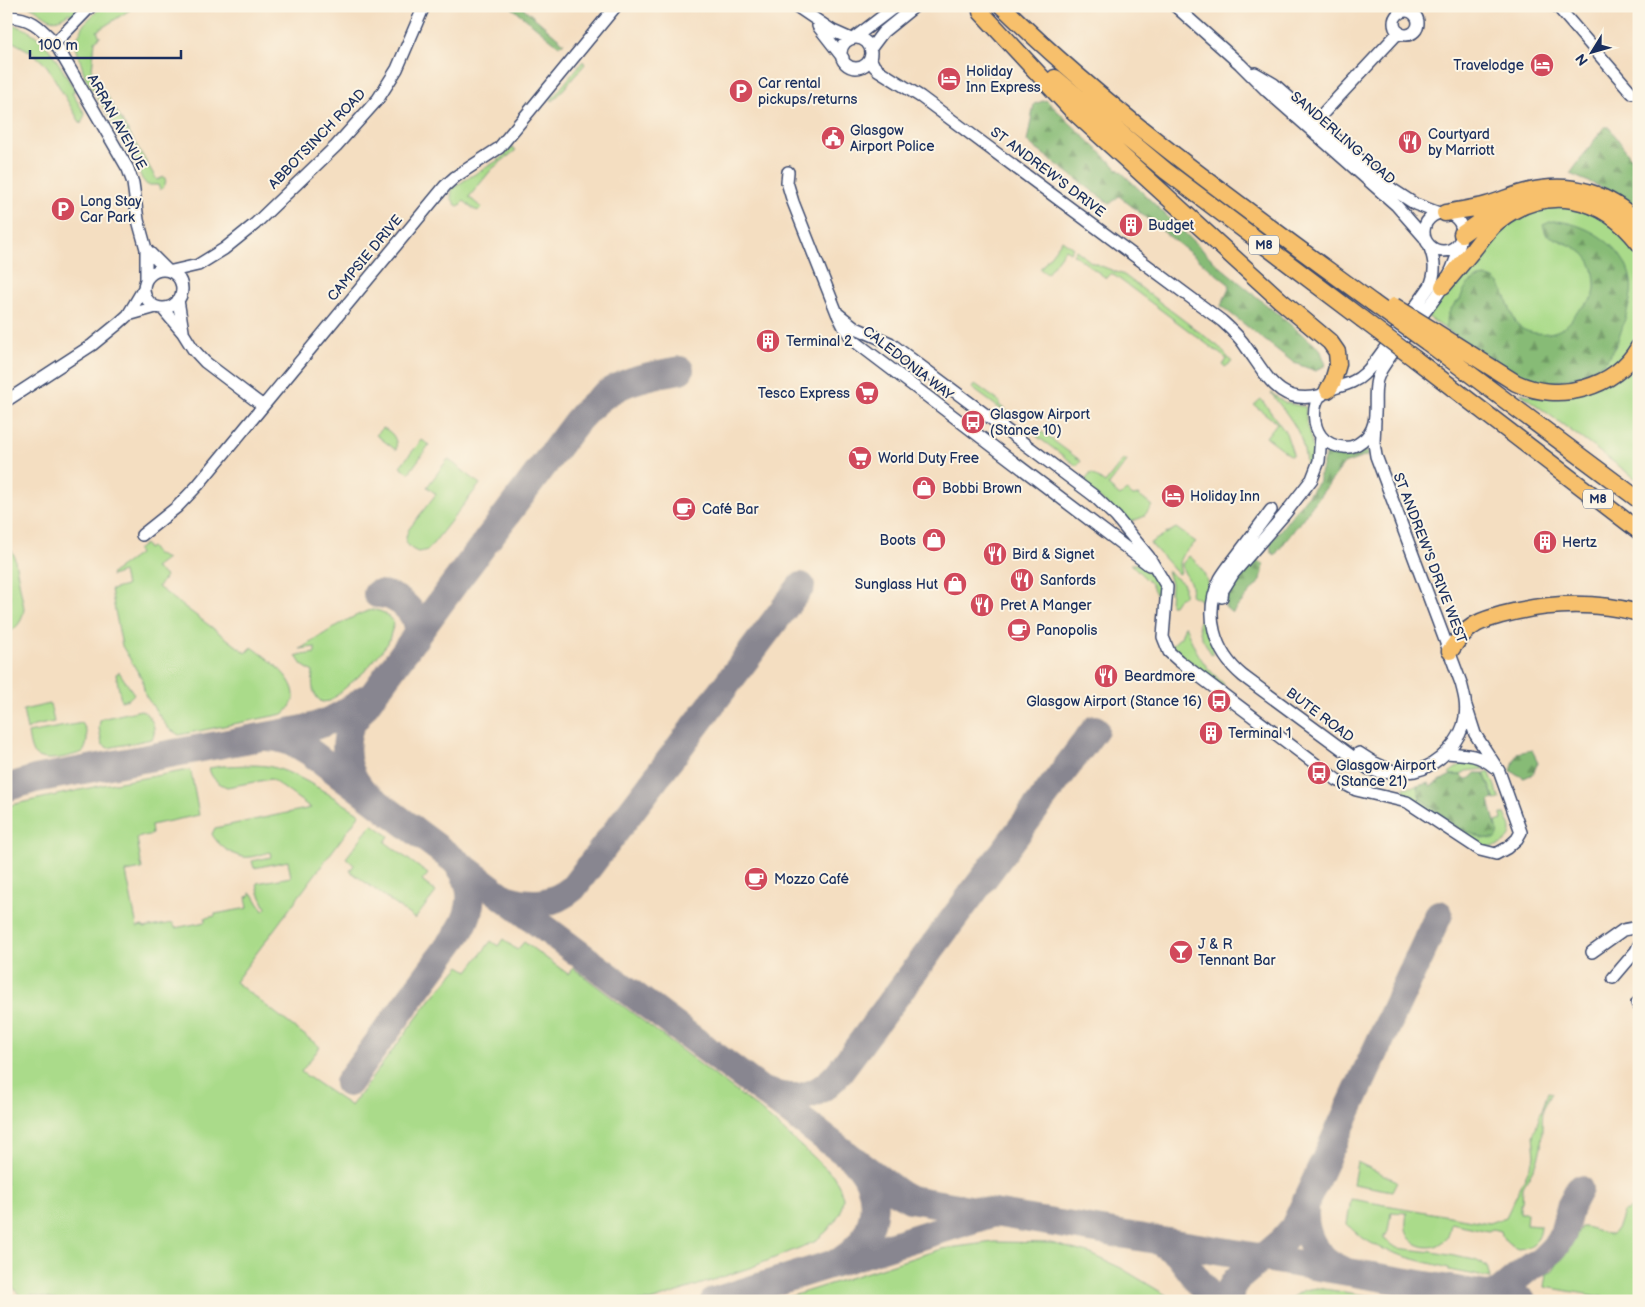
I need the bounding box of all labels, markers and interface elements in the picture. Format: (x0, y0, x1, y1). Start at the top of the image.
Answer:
scale bar (30, 28, 181, 60)
north arrow (1568, 28, 1618, 78)
text: 100 m (38, 36, 78, 55)
text: N (1572, 50, 1592, 69)
hotel icon: Travelodge (1529, 52, 1555, 78)
place label: Travelodge (1453, 57, 1524, 74)
place label: Holiday Inn Express (966, 63, 1041, 96)
hotel icon: Holiday Inn Express (936, 66, 962, 92)
street label: ARRAN AVENUE (84, 71, 150, 173)
place label: Car rental pickups/returns (758, 75, 858, 108)
parking icon: Car rental pickups/returns (728, 78, 754, 104)
street label: ABBOTSINCH ROAD (265, 85, 369, 193)
street label: SANDERLING ROAD (1287, 88, 1399, 188)
place label: Glasgow Airport Police (850, 122, 935, 155)
street label: ST ANDREW'S DRIVE (987, 123, 1109, 221)
public building icon: Glasgow Airport Police (820, 125, 846, 151)
place label: Courtyard by Marriott (1428, 126, 1495, 159)
restaurant icon: Courtyard by Marriott (1397, 129, 1423, 155)
place label: Long Stay Car Park (80, 193, 142, 226)
parking icon: Long Stay Car Park (50, 196, 76, 222)
street label: CAMPSIE DRIVE (324, 211, 406, 305)
building icon: Budget (1118, 212, 1144, 238)
place label: Budget (1148, 217, 1195, 234)
road number: M8 (1249, 236, 1279, 254)
street label: CALEDONIA WAY (859, 322, 957, 404)
building icon: Terminal 2 (755, 328, 781, 354)
place label: Terminal 2 (786, 333, 853, 350)
supermarket icon: Tesco Express (854, 380, 880, 406)
place label: Tesco Express (758, 385, 850, 402)
place label: Glasgow Airport (Stance 10) (990, 406, 1091, 439)
bus stop icon: Glasgow Airport (Stance 10) (960, 409, 986, 435)
supermarket icon: World Duty Free (847, 445, 873, 471)
place label: World Duty Free (878, 450, 979, 467)
street label: ST ANDREW'S DRIVE WEST (1390, 470, 1471, 646)
shop icon: Bobbi Brown (911, 475, 937, 501)
place label: Bobbi Brown (942, 480, 1022, 497)
hotel icon: Holiday Inn (1160, 483, 1186, 509)
place label: Holiday Inn (1190, 488, 1260, 505)
road number: M8 (1583, 489, 1613, 508)
cafe icon: Café Bar (671, 496, 697, 522)
place label: Café Bar (702, 501, 759, 518)
shop icon: Boots (921, 527, 947, 553)
building icon: Hertz (1532, 529, 1558, 555)
place label: Boots (880, 532, 916, 549)
place label: Hertz (1562, 534, 1597, 551)
restaurant icon: Bird & Signet (982, 541, 1008, 567)
place label: Bird & Signet (1012, 546, 1095, 563)
restaurant icon: Sanfords (1009, 567, 1035, 593)
shop icon: Sunglass Hut (942, 571, 968, 597)
place label: Sanfords (1040, 572, 1096, 589)
place label: Sunglass Hut (855, 576, 939, 593)
restaurant icon: Pret A Manger (969, 592, 995, 618)
place label: Pret A Manger (1000, 597, 1093, 614)
cafe icon: Panopolis (1006, 617, 1032, 643)
place label: Panopolis (1036, 622, 1097, 639)
restaurant icon: Beardmore (1093, 663, 1119, 689)
place label: Beardmore (1124, 668, 1195, 685)
street label: BUTE ROAD (1283, 684, 1357, 746)
bus stop icon: Glasgow Airport (Stance 16) (1206, 688, 1232, 714)
place label: Glasgow Airport (Stance 16) (1026, 693, 1202, 710)
building icon: Terminal 1 (1198, 720, 1224, 746)
place label: Terminal 1 (1228, 725, 1291, 742)
place label: Glasgow Airport (Stance 21) (1336, 757, 1437, 790)
bus stop icon: Glasgow Airport (Stance 21) (1306, 760, 1332, 786)
cafe icon: Mozzo Café (743, 866, 769, 892)
place label: Mozzo Café (774, 871, 850, 888)
place label: J & R Tennant Bar (1198, 936, 1276, 969)
bar icon: J & R Tennant Bar (1168, 939, 1194, 965)

